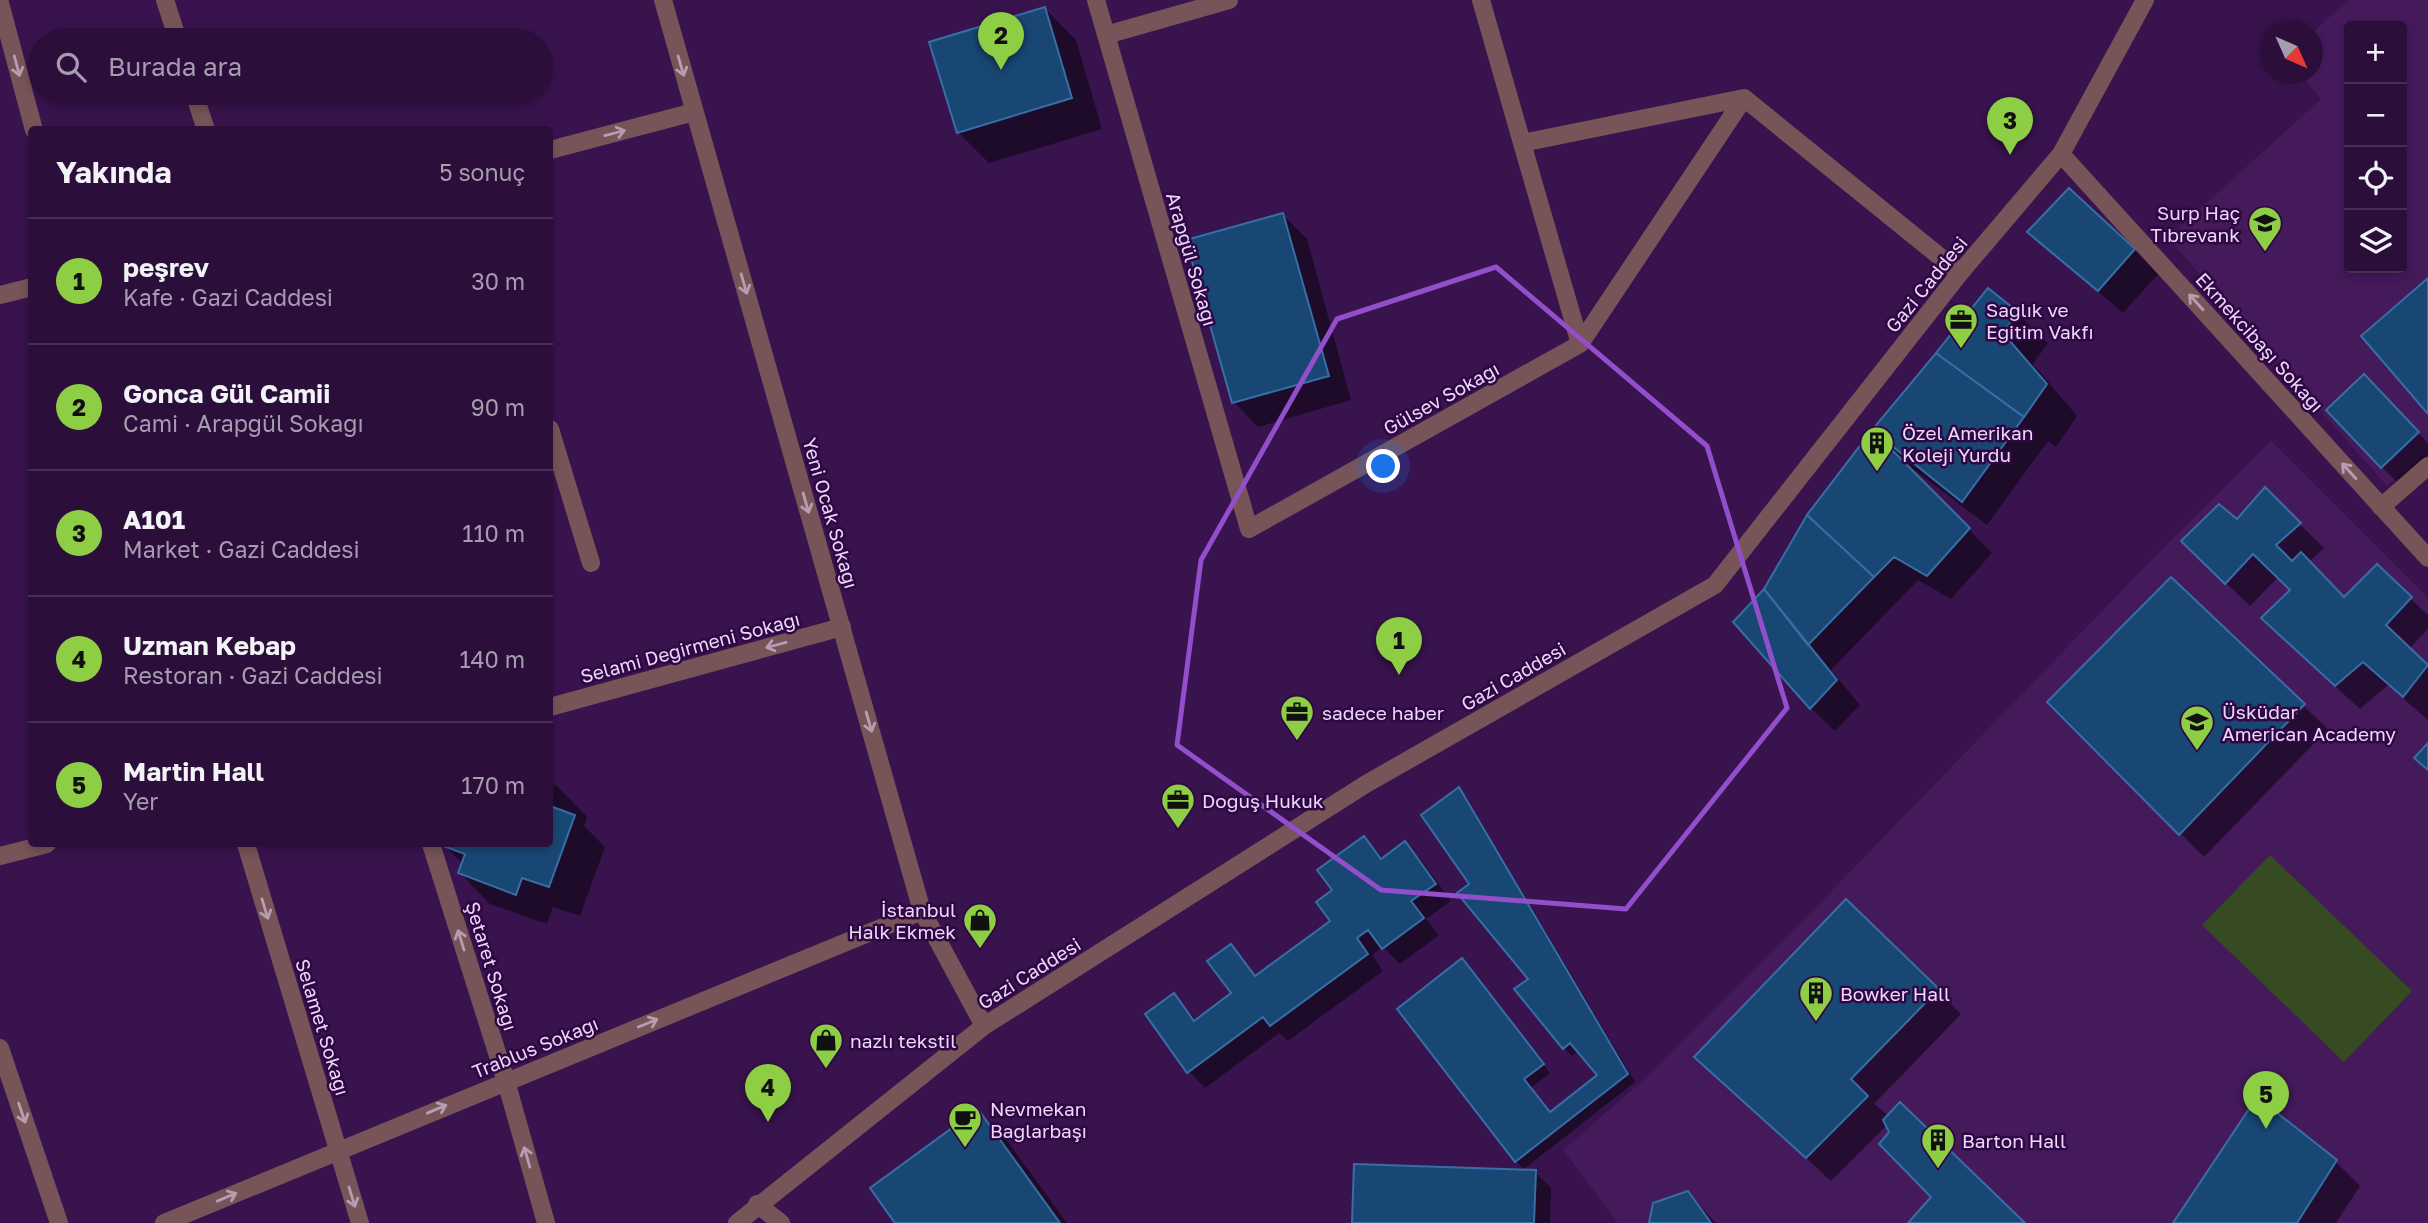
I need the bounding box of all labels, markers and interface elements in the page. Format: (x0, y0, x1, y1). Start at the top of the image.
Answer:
pin: 2 (978, 12, 1024, 70)
north arrow (2260, 21, 2323, 84)
map controls (2344, 21, 2407, 273)
button: + (2344, 21, 2407, 84)
search box (28, 28, 553, 105)
icon: search (52, 48, 90, 86)
text: Burada ara (108, 51, 242, 82)
one-way arrow (676, 54, 689, 76)
one-way arrow (11, 55, 24, 77)
button: − (2344, 84, 2407, 147)
pin: 3 (1987, 97, 2033, 155)
one-way arrow (604, 126, 626, 139)
button: locate (2344, 147, 2407, 210)
text: Yakında (56, 154, 172, 190)
text: 5 sonuç (439, 158, 525, 186)
street label: Arapgül Sokağı (1162, 190, 1222, 328)
place label: Surp Haç Tıbrevank (2150, 201, 2240, 246)
school or university icon: Surp Haç Tıbrevank (2246, 204, 2284, 253)
button: layers (2344, 210, 2407, 273)
street label: Gazi Caddesi (1880, 231, 1972, 337)
text: peşrev (123, 252, 209, 283)
text: 1 (73, 267, 85, 295)
text: 30 m (471, 267, 525, 295)
street label: Ekmekcibaşı Sokağı (2191, 267, 2329, 417)
one-way arrow (738, 273, 751, 295)
text: Kafe · Gazi Caddesi (123, 283, 333, 311)
one-way arrow (2188, 294, 2204, 312)
place label: Sağlık ve Eğitim Vakfı (1986, 298, 2094, 343)
office icon: Sağlık ve Eğitim Vakfı (1942, 301, 1980, 350)
street label: Gülsev Sokağı (1379, 357, 1503, 439)
text: Gonca Gül Camii (123, 378, 330, 409)
text: 2 (72, 393, 86, 421)
text: 90 m (471, 393, 525, 421)
text: Cami · Arapgül Sokağı (123, 409, 364, 437)
place label: Özel Amerikan Koleji Yurdu (1902, 421, 2033, 466)
building icon: Özel Amerikan Koleji Yurdu (1858, 424, 1896, 473)
street label: Yeni Ocak Sokağı (799, 435, 863, 591)
your location (1366, 449, 1400, 483)
one-way arrow (2341, 462, 2357, 480)
one-way arrow (801, 492, 814, 514)
text: A101 (123, 504, 185, 535)
text: 3 (72, 519, 86, 547)
text: 110 m (462, 519, 525, 547)
text: Market · Gazi Caddesi (123, 535, 360, 563)
street label: Selami Değirmeni Sokağı (578, 607, 802, 687)
pin: 1 (1376, 617, 1422, 675)
text: Uzman Kebap (123, 630, 296, 661)
street label: Gazi Caddesi (1457, 637, 1569, 715)
one-way arrow (765, 639, 788, 652)
text: 4 (72, 645, 86, 673)
text: 140 m (459, 645, 525, 673)
text: Restoran · Gazi Caddesi (123, 661, 383, 689)
office icon: sadece haber (1278, 693, 1316, 742)
place label: Üsküdar American Academy (2222, 700, 2396, 745)
place label: sadece haber (1322, 701, 1445, 724)
school or university icon: Üsküdar American Academy (2178, 703, 2216, 752)
one-way arrow (863, 711, 876, 733)
text: Martin Hall (123, 756, 264, 787)
text: 5 (72, 771, 86, 799)
text: 170 m (461, 771, 525, 799)
office icon: Doğuş Hukuk (1159, 781, 1197, 830)
text: Yer (123, 787, 158, 815)
place label: Doğuş Hukuk (1202, 789, 1324, 812)
one-way arrow (260, 898, 273, 920)
place label: İstanbul Halk Ekmek (848, 898, 956, 943)
street label: Şetaret Sokağı (461, 899, 523, 1033)
shop icon: İstanbul Halk Ekmek (961, 901, 999, 950)
one-way arrow (454, 929, 467, 951)
street label: Gazi Caddesi (973, 932, 1085, 1014)
street label: Selamet Sokağı (291, 956, 355, 1098)
building icon: Bowker Hall (1797, 974, 1835, 1023)
place label: Bowker Hall (1840, 982, 1950, 1005)
street label: Trablus Sokağı (469, 1011, 601, 1083)
one-way arrow (636, 1016, 658, 1029)
shop icon: nazlı tekstil (807, 1021, 845, 1070)
place label: nazlı tekstil (850, 1029, 956, 1052)
pin: 4 (745, 1064, 791, 1122)
pin: 5 (2243, 1071, 2289, 1129)
place label: Nevmekan Bağlarbaşı (990, 1097, 1087, 1142)
cafe icon: Nevmekan Bağlarbaşı (946, 1100, 984, 1149)
one-way arrow (17, 1101, 29, 1123)
one-way arrow (426, 1102, 447, 1115)
building icon: Barton Hall (1919, 1121, 1957, 1170)
place label: Barton Hall (1962, 1129, 2066, 1152)
one-way arrow (520, 1147, 533, 1169)
one-way arrow (347, 1186, 360, 1208)
one-way arrow (216, 1190, 237, 1203)

